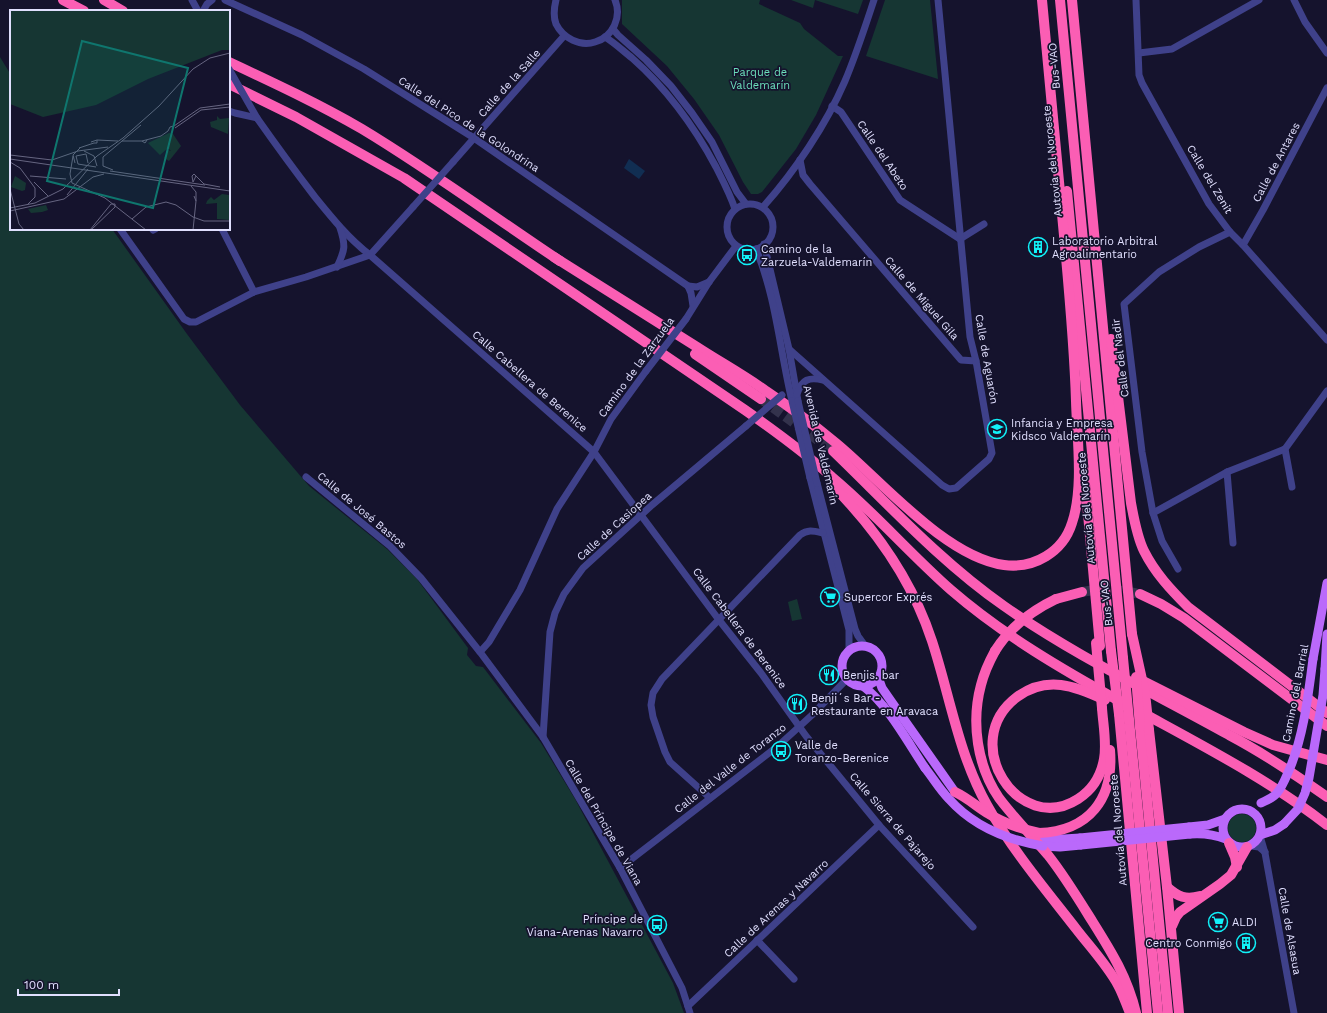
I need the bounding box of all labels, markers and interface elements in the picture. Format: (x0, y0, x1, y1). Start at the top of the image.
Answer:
inset map (10, 10, 230, 230)
street label: Bus-VAO (1046, 42, 1063, 90)
street label: Calle de la Salle (475, 47, 543, 120)
park label: Parque de Valdemarín (730, 66, 790, 92)
street label: Calle del Pico de la Golondrina (396, 74, 542, 175)
street label: Autovía del Noroeste (1040, 105, 1065, 217)
street label: Calle del Abeto (854, 118, 911, 193)
street label: Calle de Antares (1250, 120, 1303, 204)
street label: Calle del Zenit (1184, 143, 1235, 216)
place label: Laboratorio Arbitral Agroalimentario (1052, 235, 1158, 261)
building icon: Laboratorio Arbitral Agroalimentario (1027, 236, 1049, 258)
place label: Camino de la Zarzuela-Valdemarín (761, 243, 872, 269)
bus stop icon: Camino de la Zarzuela-Valdemarín (736, 244, 758, 266)
street label: Calle de Miguel Gila (882, 254, 961, 343)
street label: Calle de Aguarón (972, 313, 1001, 405)
street label: Camino de la Zarzuela (596, 315, 677, 420)
street label: Calle del Nadir (1109, 317, 1132, 398)
street label: Calle Cabellera de Berenice (469, 328, 590, 435)
street label: Avenida de Valdemarín (800, 384, 841, 506)
place label: Infancia y Empresa Kidsco Valdemarín (1011, 417, 1113, 443)
school or university icon: Infancia y Empresa Kidsco Valdemarín (986, 418, 1008, 440)
street label: Autovía del Noroeste (1075, 452, 1098, 564)
street label: Calle de José Bastos (315, 469, 409, 552)
street label: Calle de Casiopea (574, 489, 654, 563)
street label: Calle Cabellera de Berenice (690, 565, 789, 691)
street label: Bus-VAO (1098, 579, 1115, 627)
supermarket icon: Supercor Exprés (819, 586, 841, 608)
place label: Supercor Exprés (844, 591, 933, 604)
street label: Camino del Barrial (1280, 643, 1311, 743)
restaurant icon: Benjis. bar (818, 664, 840, 686)
place label: Benjis. bar (843, 669, 900, 682)
place label: Benji´s Bar - Restaurante en Aravaca (811, 692, 938, 718)
restaurant icon: Benji´s Bar - Restaurante en Aravaca (786, 693, 808, 715)
street label: Calle del Valle de Toranzo (672, 721, 789, 816)
place label: Valle de Toranzo-Berenice (795, 739, 889, 765)
bus stop icon: Valle de Toranzo-Berenice (770, 740, 792, 762)
street label: Calle del Príncipe de Viana (562, 757, 645, 888)
street label: Calle Sierra de Pajarejo (847, 770, 938, 873)
street label: Autovía del Noroeste (1107, 774, 1130, 886)
street label: Calle de Arenas y Navarro (722, 857, 831, 960)
street label: Calle de Alsasua (1275, 886, 1304, 976)
supermarket icon: ALDI (1207, 911, 1229, 933)
place label: Príncipe de Viana-Arenas Navarro (527, 913, 643, 939)
bus stop icon: Príncipe de Viana-Arenas Navarro (646, 914, 668, 936)
place label: ALDI (1232, 916, 1257, 929)
building icon: Centro Conmigo (1235, 932, 1257, 954)
place label: Centro Conmigo (1145, 937, 1232, 950)
scale bar (18, 971, 119, 997)
text: 100 m (24, 978, 59, 992)

